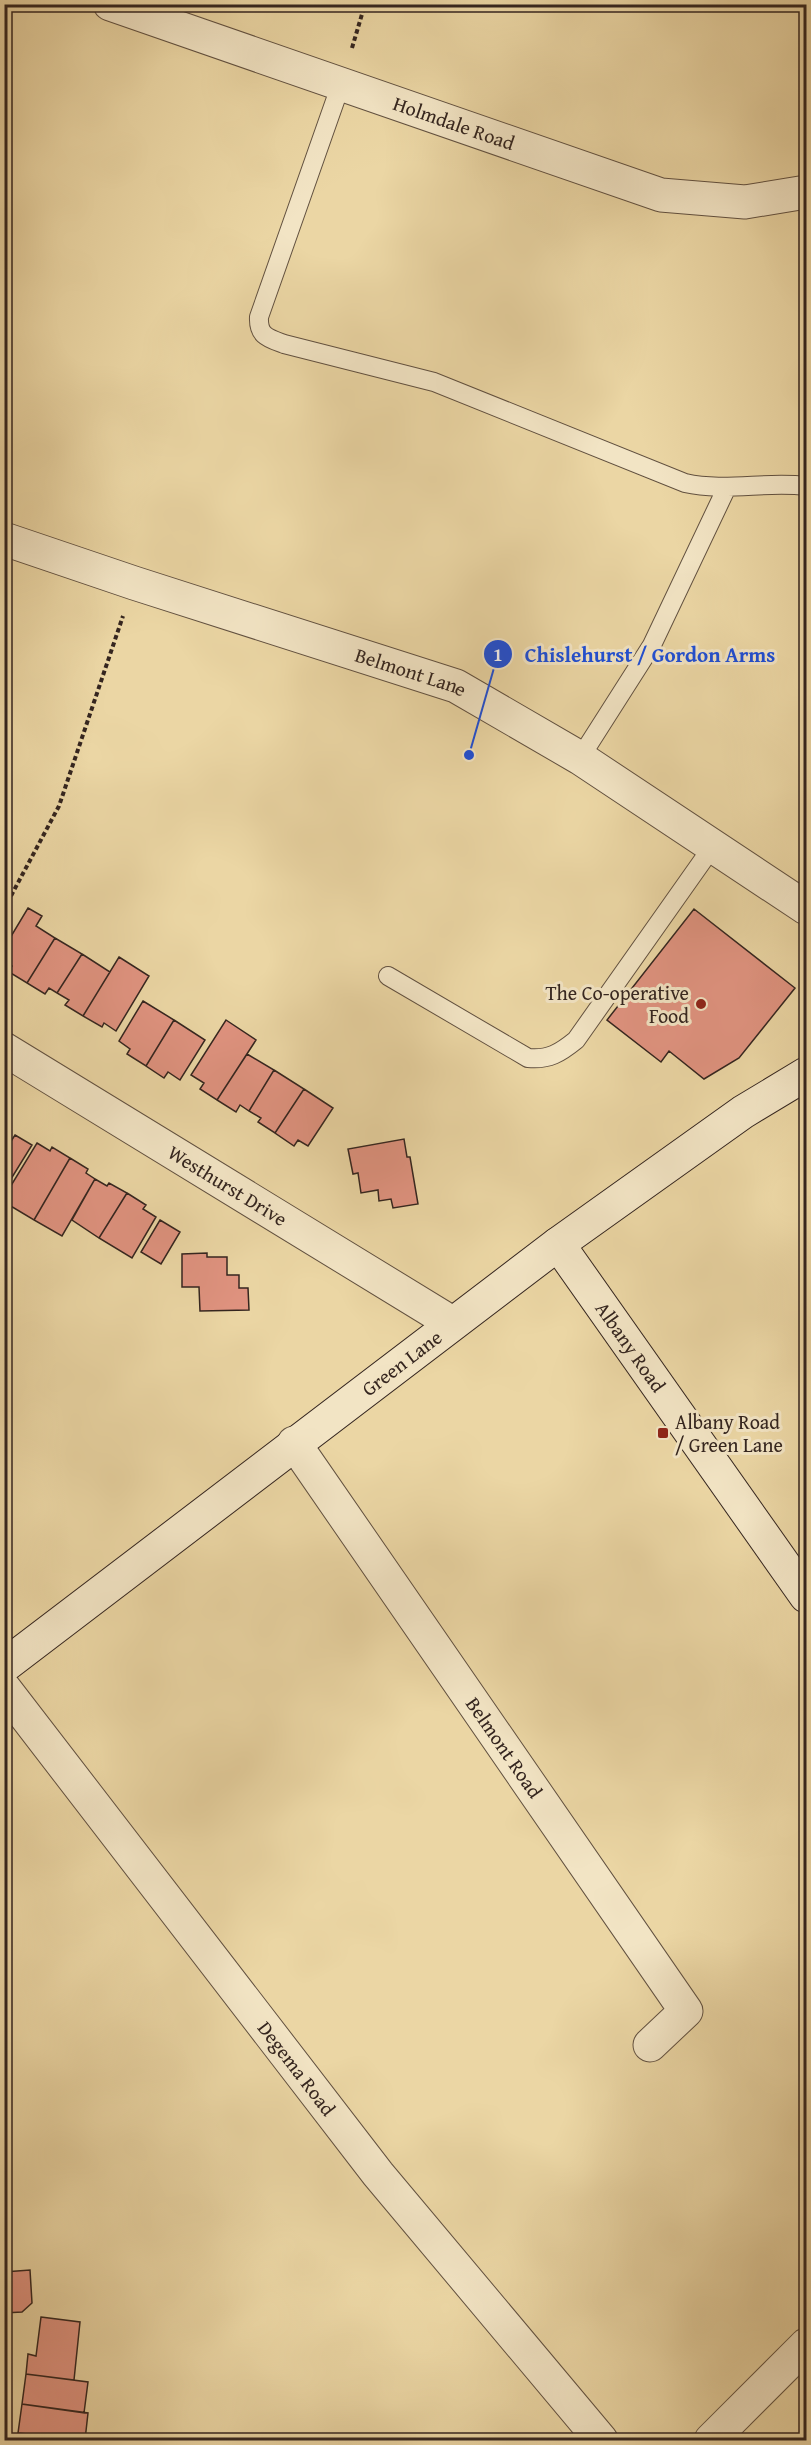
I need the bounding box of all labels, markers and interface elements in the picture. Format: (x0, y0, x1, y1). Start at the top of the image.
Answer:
street label: Holmdale Road (389, 88, 519, 157)
callout: Chislehurst / Gordon Arms (483, 635, 787, 674)
text: Chislehurst / Gordon Arms (525, 639, 775, 670)
street label: Belmont Lane (352, 640, 473, 703)
text: 1 (493, 641, 503, 668)
place label: The Co-operative Food (545, 978, 689, 1030)
marker: The Co-operative Food (694, 997, 708, 1011)
street label: Westhurst Drive (163, 1138, 293, 1233)
street label: Albany Road (589, 1295, 673, 1398)
street label: Green Lane (355, 1323, 448, 1403)
place label: Albany Road / Green Lane (675, 1407, 783, 1459)
marker: Albany Road / Green Lane (656, 1426, 670, 1440)
street label: Belmont Road (459, 1691, 550, 1804)
street label: Degema Road (251, 2014, 343, 2122)

